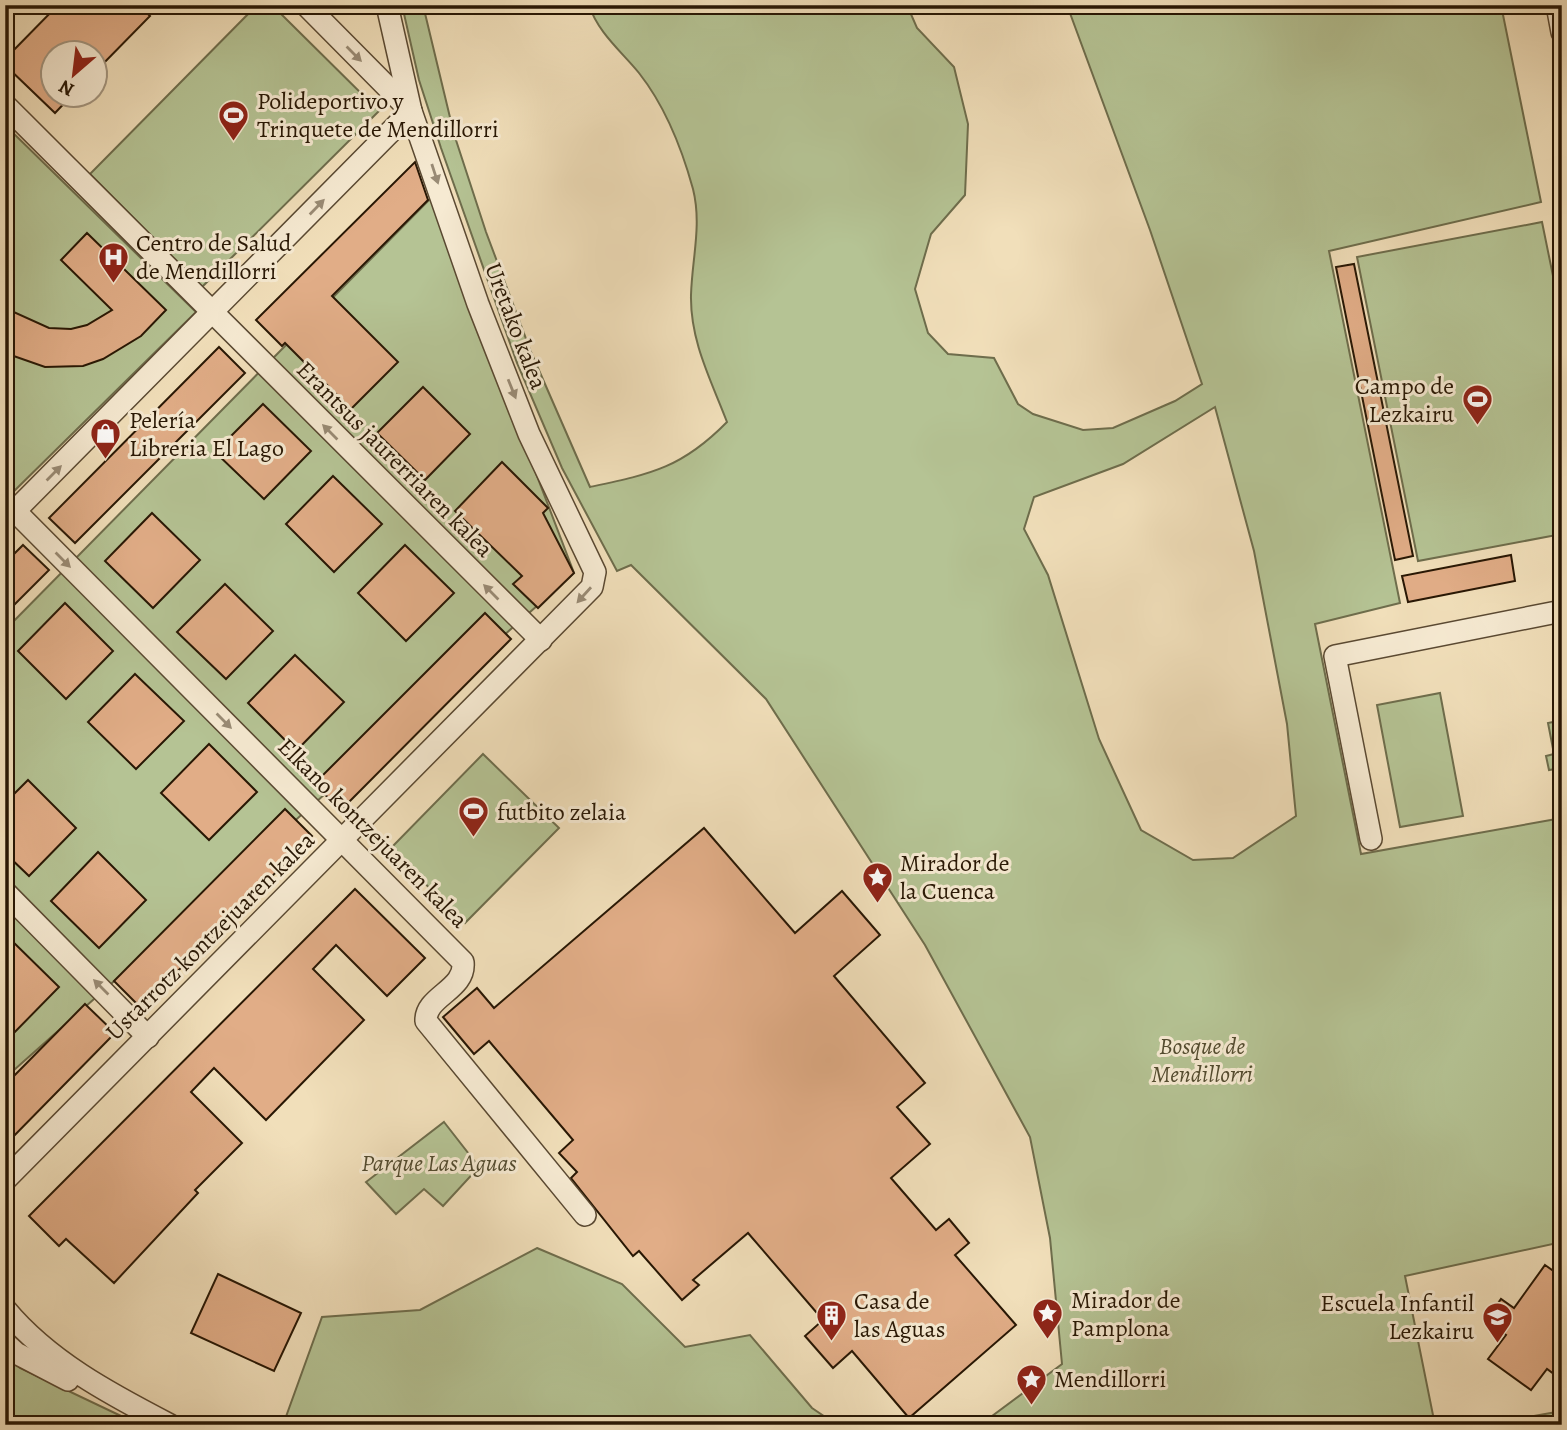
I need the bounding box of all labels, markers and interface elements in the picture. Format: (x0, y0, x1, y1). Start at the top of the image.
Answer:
north arrow (38, 38, 108, 108)
one-way arrow (346, 45, 363, 62)
text: N (54, 73, 79, 103)
place label: Polideportivo y Trinquete de Mendillorri (257, 85, 499, 145)
sports icon: Polideportivo y Trinquete de Mendillorri (217, 98, 251, 142)
one-way arrow (430, 164, 441, 185)
one-way arrow (309, 199, 325, 215)
place label: Centro de Salud de Mendillorri (136, 227, 292, 287)
hospital icon: Centro de Salud de Mendillorri (96, 240, 130, 284)
street label: Uretako kalea (477, 258, 555, 395)
street label: Erantsus jaurerriaren kalea (290, 354, 501, 565)
place label: Campo de Lezkairu (1355, 370, 1454, 430)
one-way arrow (506, 378, 517, 399)
sports icon: Campo de Lezkairu (1460, 383, 1494, 427)
place label: Pelería Libreria El Lago (129, 404, 284, 464)
shop icon: Pelería Libreria El Lago (89, 417, 123, 461)
one-way arrow (322, 423, 339, 440)
one-way arrow (45, 465, 61, 482)
one-way arrow (55, 552, 71, 568)
one-way arrow (483, 584, 500, 601)
one-way arrow (576, 586, 592, 604)
one-way arrow (215, 712, 231, 729)
street label: Elkano kontzejuaren kalea (271, 731, 476, 936)
sports icon: futbito zelaia (457, 795, 491, 839)
place label: futbito zelaia (497, 796, 627, 828)
street label: Ustarrotz kontzejuaren kalea (98, 824, 322, 1048)
place label: Mirador de la Cuenca (900, 847, 1009, 907)
place icon: Mirador de la Cuenca (860, 860, 894, 904)
one-way arrow (93, 980, 110, 996)
park label: Bosque de Mendillorri (1151, 1030, 1253, 1090)
park label: Parque Las Aguas (361, 1147, 517, 1179)
place label: Mirador de Pamplona (1071, 1284, 1180, 1344)
place label: Casa de las Aguas (854, 1285, 945, 1345)
place label: Escuela Infantil Lezkairu (1320, 1287, 1474, 1347)
place icon: Mirador de Pamplona (1031, 1297, 1065, 1341)
building icon: Casa de las Aguas (814, 1298, 848, 1342)
school or university icon: Escuela Infantil Lezkairu (1480, 1300, 1514, 1344)
place icon: Mendillorri (1014, 1362, 1048, 1406)
place label: Mendillorri (1054, 1363, 1166, 1395)

